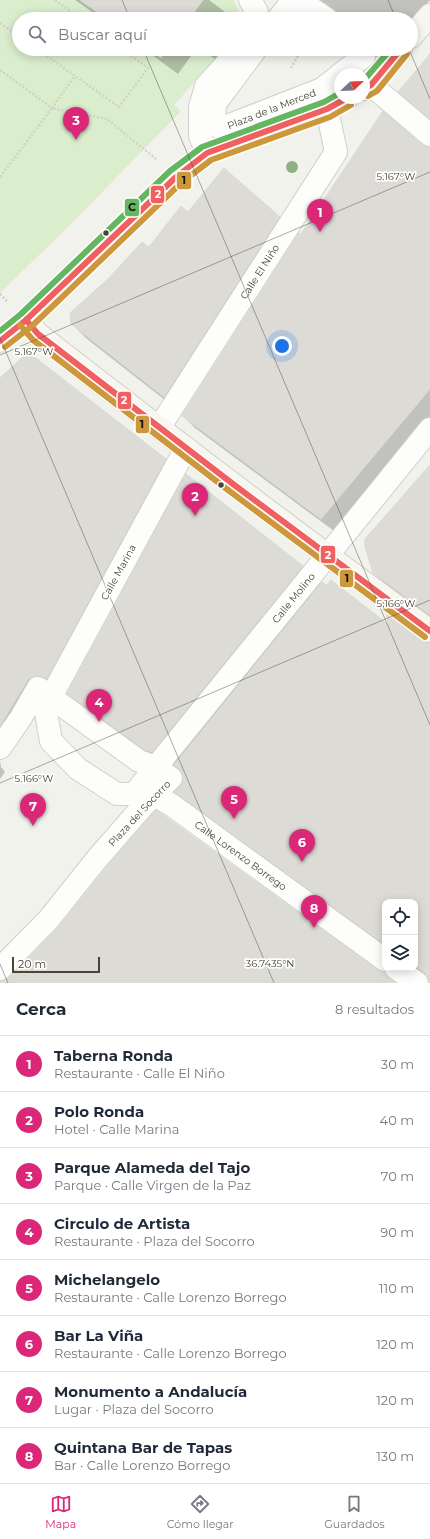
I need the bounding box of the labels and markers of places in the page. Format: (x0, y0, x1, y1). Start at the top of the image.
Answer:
pin: 3 (63, 107, 89, 140)
pin: 1 (307, 199, 333, 232)
unlabelled marker (101, 228, 111, 238)
unlabelled marker (216, 480, 226, 490)
pin: 2 (182, 483, 208, 516)
pin: 4 (86, 689, 112, 722)
pin: 5 (221, 786, 247, 819)
pin: 7 (20, 793, 46, 826)
pin: 6 (289, 829, 315, 862)
pin: 8 (301, 895, 327, 928)

